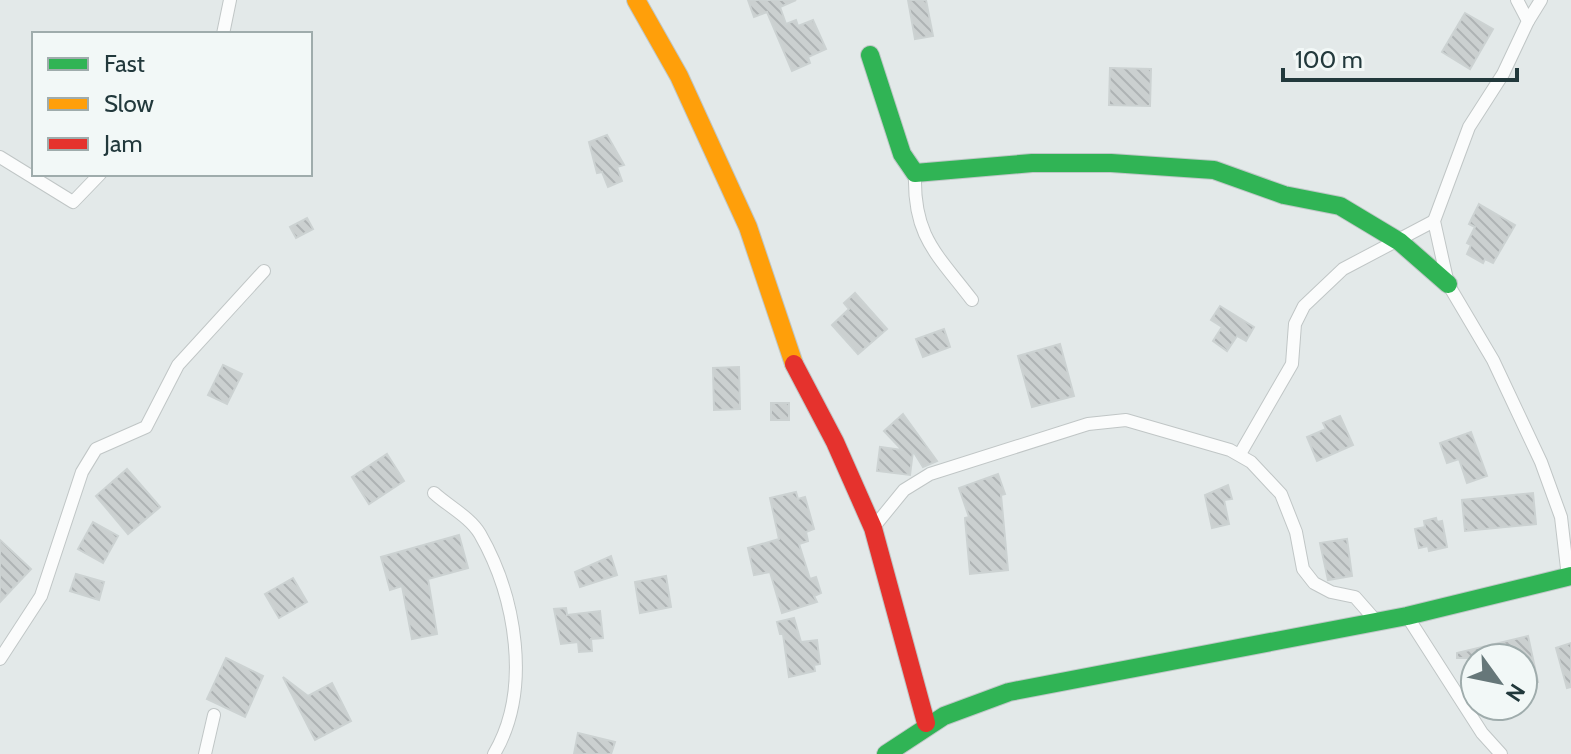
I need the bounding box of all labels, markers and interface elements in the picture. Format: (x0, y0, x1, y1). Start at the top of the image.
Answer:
legend (32, 32, 312, 176)
scale bar (1283, 32, 1517, 82)
text: 100 m (1295, 45, 1363, 74)
text: Fast (104, 49, 145, 78)
text: Slow (104, 89, 154, 118)
text: Jam (103, 129, 142, 158)
north arrow (1459, 642, 1539, 722)
text: N (1500, 679, 1531, 706)

